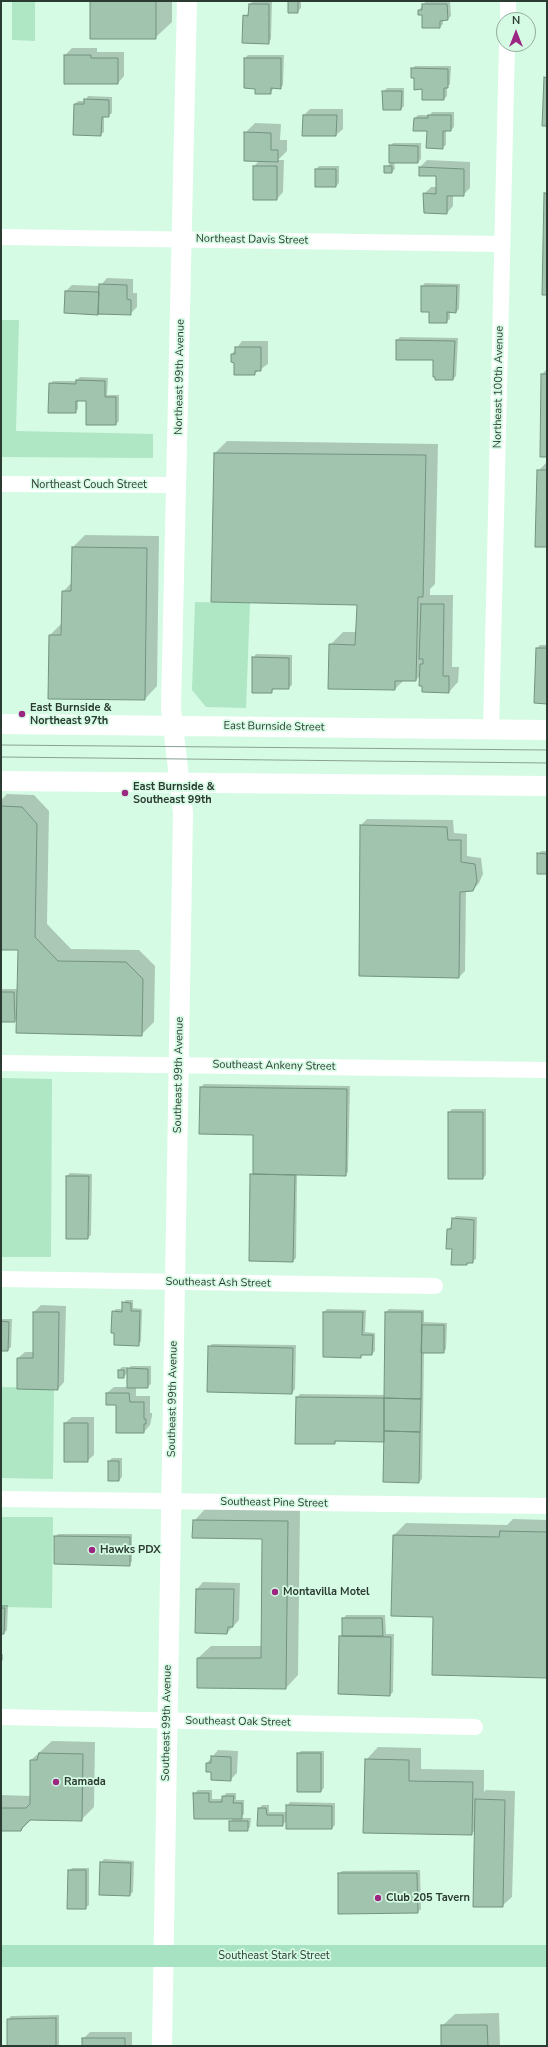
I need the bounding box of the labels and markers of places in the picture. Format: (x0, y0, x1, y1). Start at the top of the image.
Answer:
place label: East Burnside & Northeast 97th (30, 701, 111, 727)
marker: East Burnside & Northeast 97th (17, 709, 27, 719)
place label: East Burnside & Southeast 99th (133, 780, 214, 806)
marker: East Burnside & Southeast 99th (120, 788, 130, 798)
place label: Hawks PDX (100, 1543, 161, 1557)
marker: Hawks PDX (87, 1545, 97, 1555)
place label: Montavilla Motel (283, 1585, 370, 1599)
marker: Montavilla Motel (270, 1587, 280, 1597)
place label: Ramada (64, 1775, 106, 1789)
marker: Ramada (51, 1777, 61, 1787)
place label: Club 205 Tavern (386, 1891, 470, 1905)
marker: Club 205 Tavern (373, 1893, 383, 1903)

